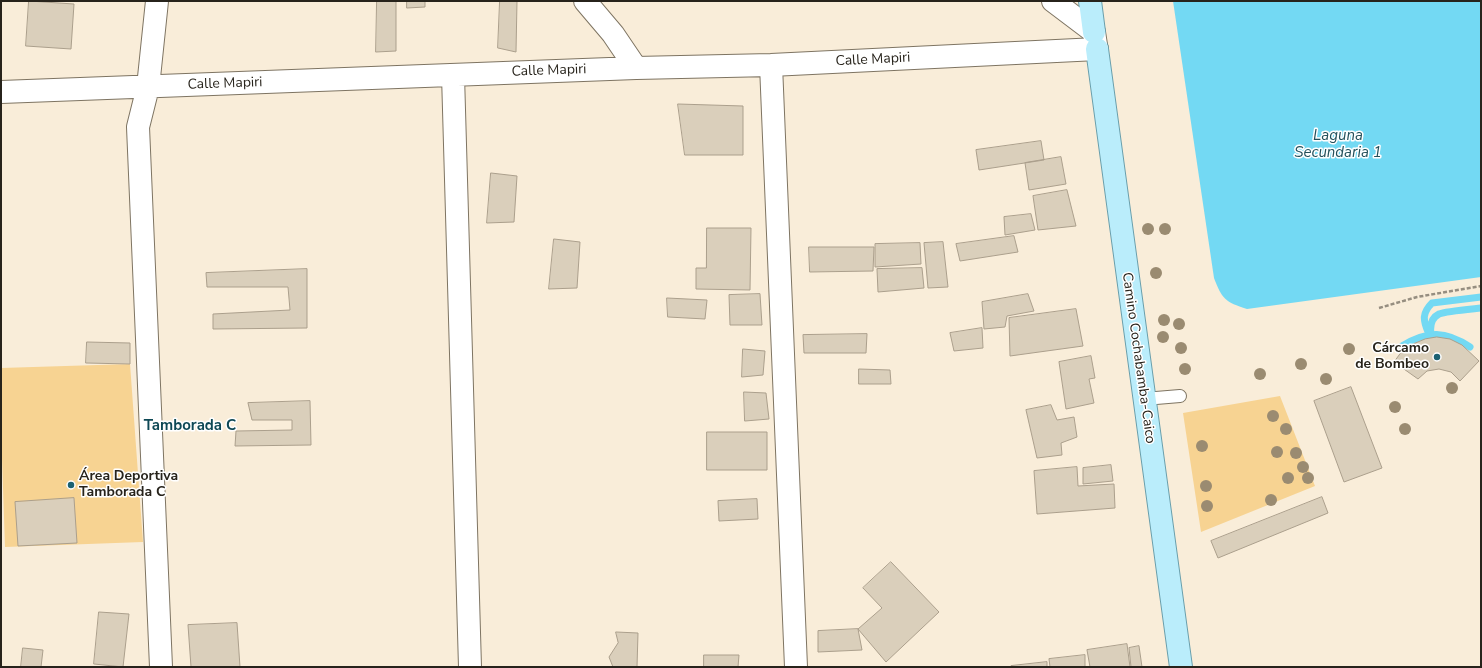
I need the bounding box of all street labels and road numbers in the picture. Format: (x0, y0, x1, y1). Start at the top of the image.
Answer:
street label: Calle Mapiri (835, 50, 911, 70)
street label: Calle Mapiri (511, 61, 587, 81)
street label: Calle Mapiri (187, 74, 263, 94)
street label: Camino Cochabamba-Caico (1118, 271, 1158, 445)

